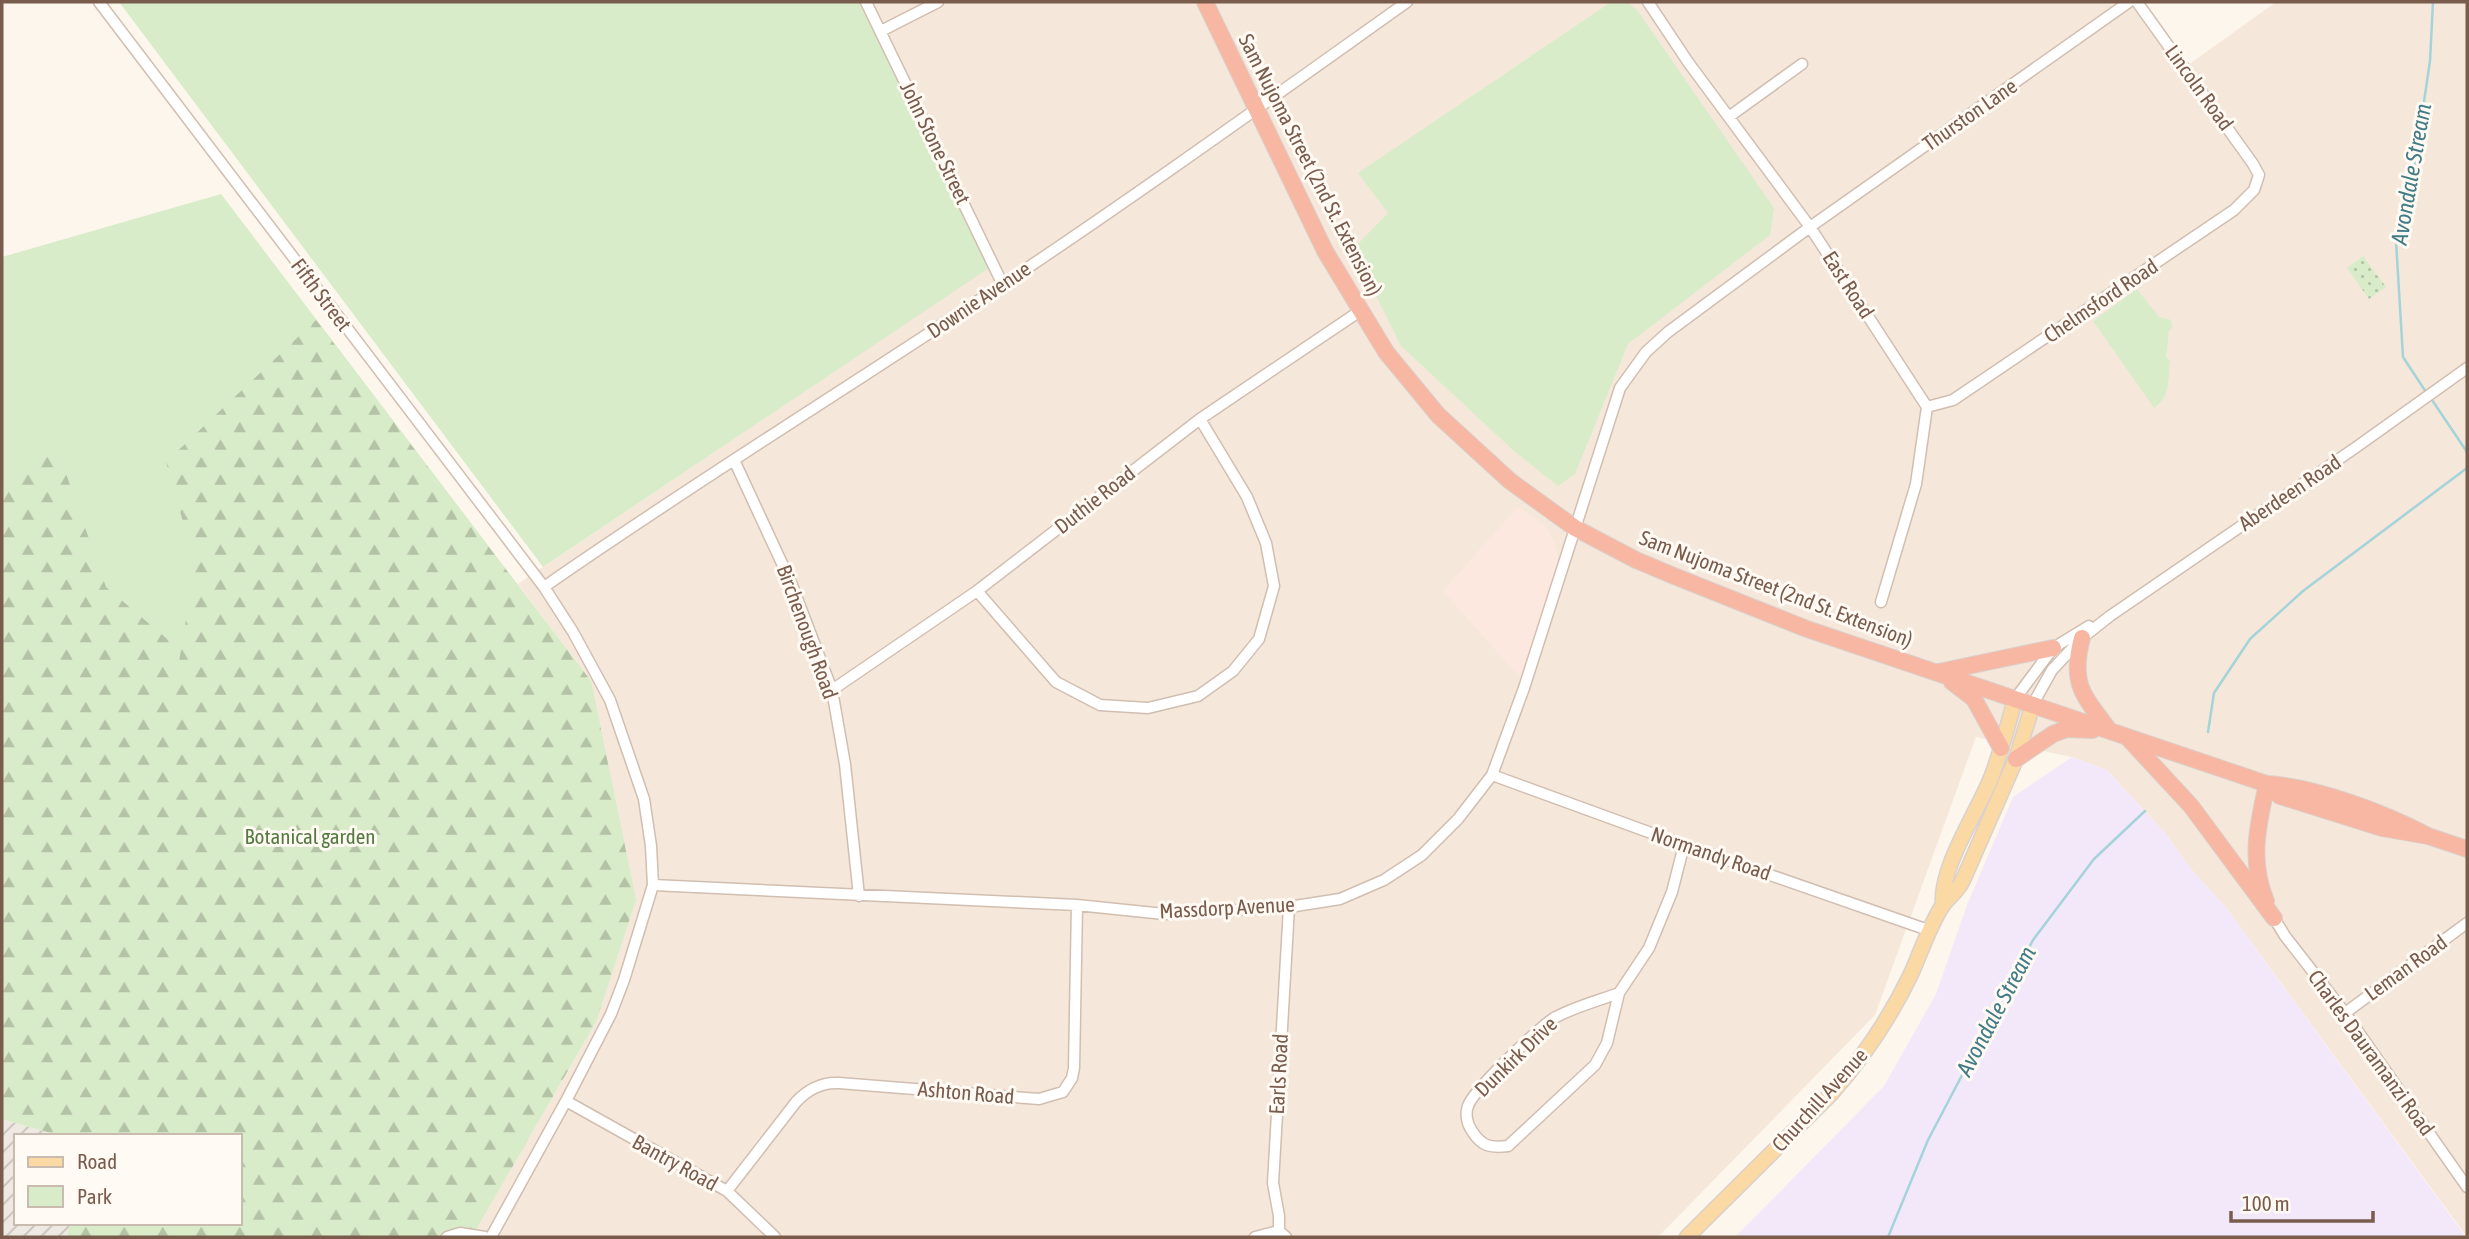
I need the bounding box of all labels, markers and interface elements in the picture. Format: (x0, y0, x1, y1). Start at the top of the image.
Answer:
street label: Sam Nujoma Street (2nd St. Extension) (1234, 30, 1387, 299)
street label: Lincoln Road (2161, 40, 2239, 135)
street label: Thurston Lane (1918, 73, 2021, 155)
street label: John Stone Street (896, 78, 976, 208)
water label: Avondale Stream (2386, 101, 2436, 248)
street label: East Road (1818, 246, 1879, 323)
street label: Chelmsford Road (2039, 253, 2162, 347)
street label: Fifth Street (287, 254, 357, 335)
street label: Downie Avenue (922, 256, 1035, 343)
street label: Aberdeen Road (2234, 449, 2345, 535)
street label: Duthie Road (1049, 460, 1139, 538)
street label: Sam Nujoma Street (2nd St. Extension) (1637, 525, 1916, 651)
street label: Birchenough Road (773, 561, 843, 702)
street label: Normandy Road (1648, 821, 1774, 885)
park label: Botanical garden (245, 824, 375, 848)
street label: Massdorp Avenue (1159, 891, 1295, 923)
street label: Leman Road (2360, 929, 2451, 1005)
water label: Avondale Stream (1950, 942, 2041, 1081)
street label: Charles Dauramanzi Road (2304, 965, 2440, 1140)
street label: Dunkirk Drive (1469, 1011, 1561, 1101)
street label: Earls Road (1264, 1033, 1292, 1115)
street label: Churchill Avenue (1767, 1043, 1872, 1156)
street label: Ashton Road (917, 1076, 1015, 1108)
street label: Bantry Road (629, 1129, 722, 1195)
legend (14, 1134, 242, 1225)
text: Road (77, 1149, 117, 1173)
scale bar (2231, 1180, 2373, 1224)
text: Park (77, 1184, 112, 1208)
text: 100 m (2242, 1191, 2290, 1215)

